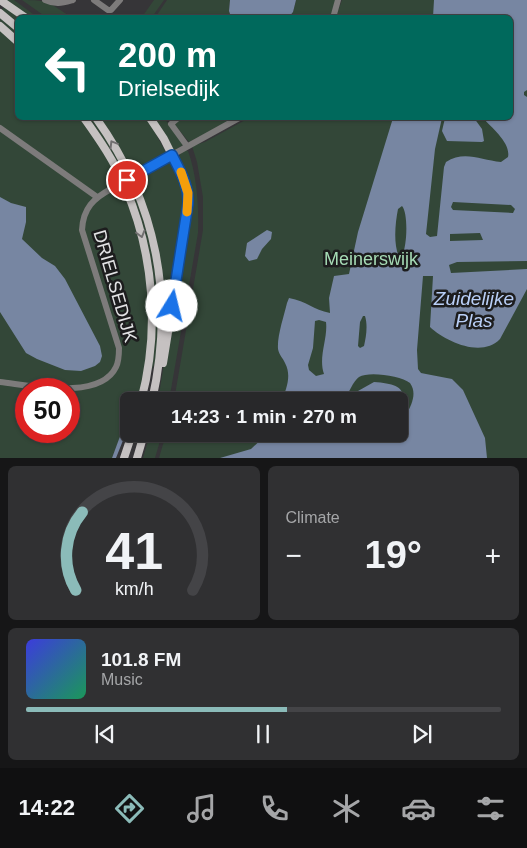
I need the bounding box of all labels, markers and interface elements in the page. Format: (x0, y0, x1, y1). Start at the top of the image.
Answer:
icon: left (35, 35, 100, 100)
text: 200 m (118, 35, 217, 74)
text: Drielsedijk (118, 76, 219, 101)
one-way arrow (110, 140, 120, 149)
pin (106, 159, 148, 201)
icon: arrive (113, 166, 141, 194)
street label: DRIELSEDIJK (89, 227, 141, 345)
one-way arrow (135, 229, 146, 238)
park label: Meinerswijk (324, 249, 419, 269)
position arrow (145, 279, 197, 331)
water label: Zuidelijke Plas (433, 288, 514, 331)
speed limit sign: 50 (15, 378, 80, 443)
text: 14:23 · 1 min · 270 m (171, 406, 357, 427)
text: Climate (286, 509, 340, 526)
text: 41 (105, 522, 163, 580)
text: 19° (365, 534, 422, 576)
text: − (286, 540, 302, 571)
text: + (485, 540, 501, 571)
text: km/h (114, 579, 153, 599)
text: 101.8 FM (101, 649, 181, 670)
text: Music (101, 671, 143, 688)
icon: previous (91, 720, 119, 748)
icon: pause (249, 720, 277, 748)
icon: next (408, 720, 436, 748)
icon: directions (112, 791, 147, 826)
icon: music (184, 791, 219, 826)
icon: phone (257, 791, 292, 826)
icon: climate (329, 791, 364, 826)
icon: car (401, 791, 436, 826)
icon: filters (473, 791, 508, 826)
text: 14:22 (19, 795, 75, 820)

